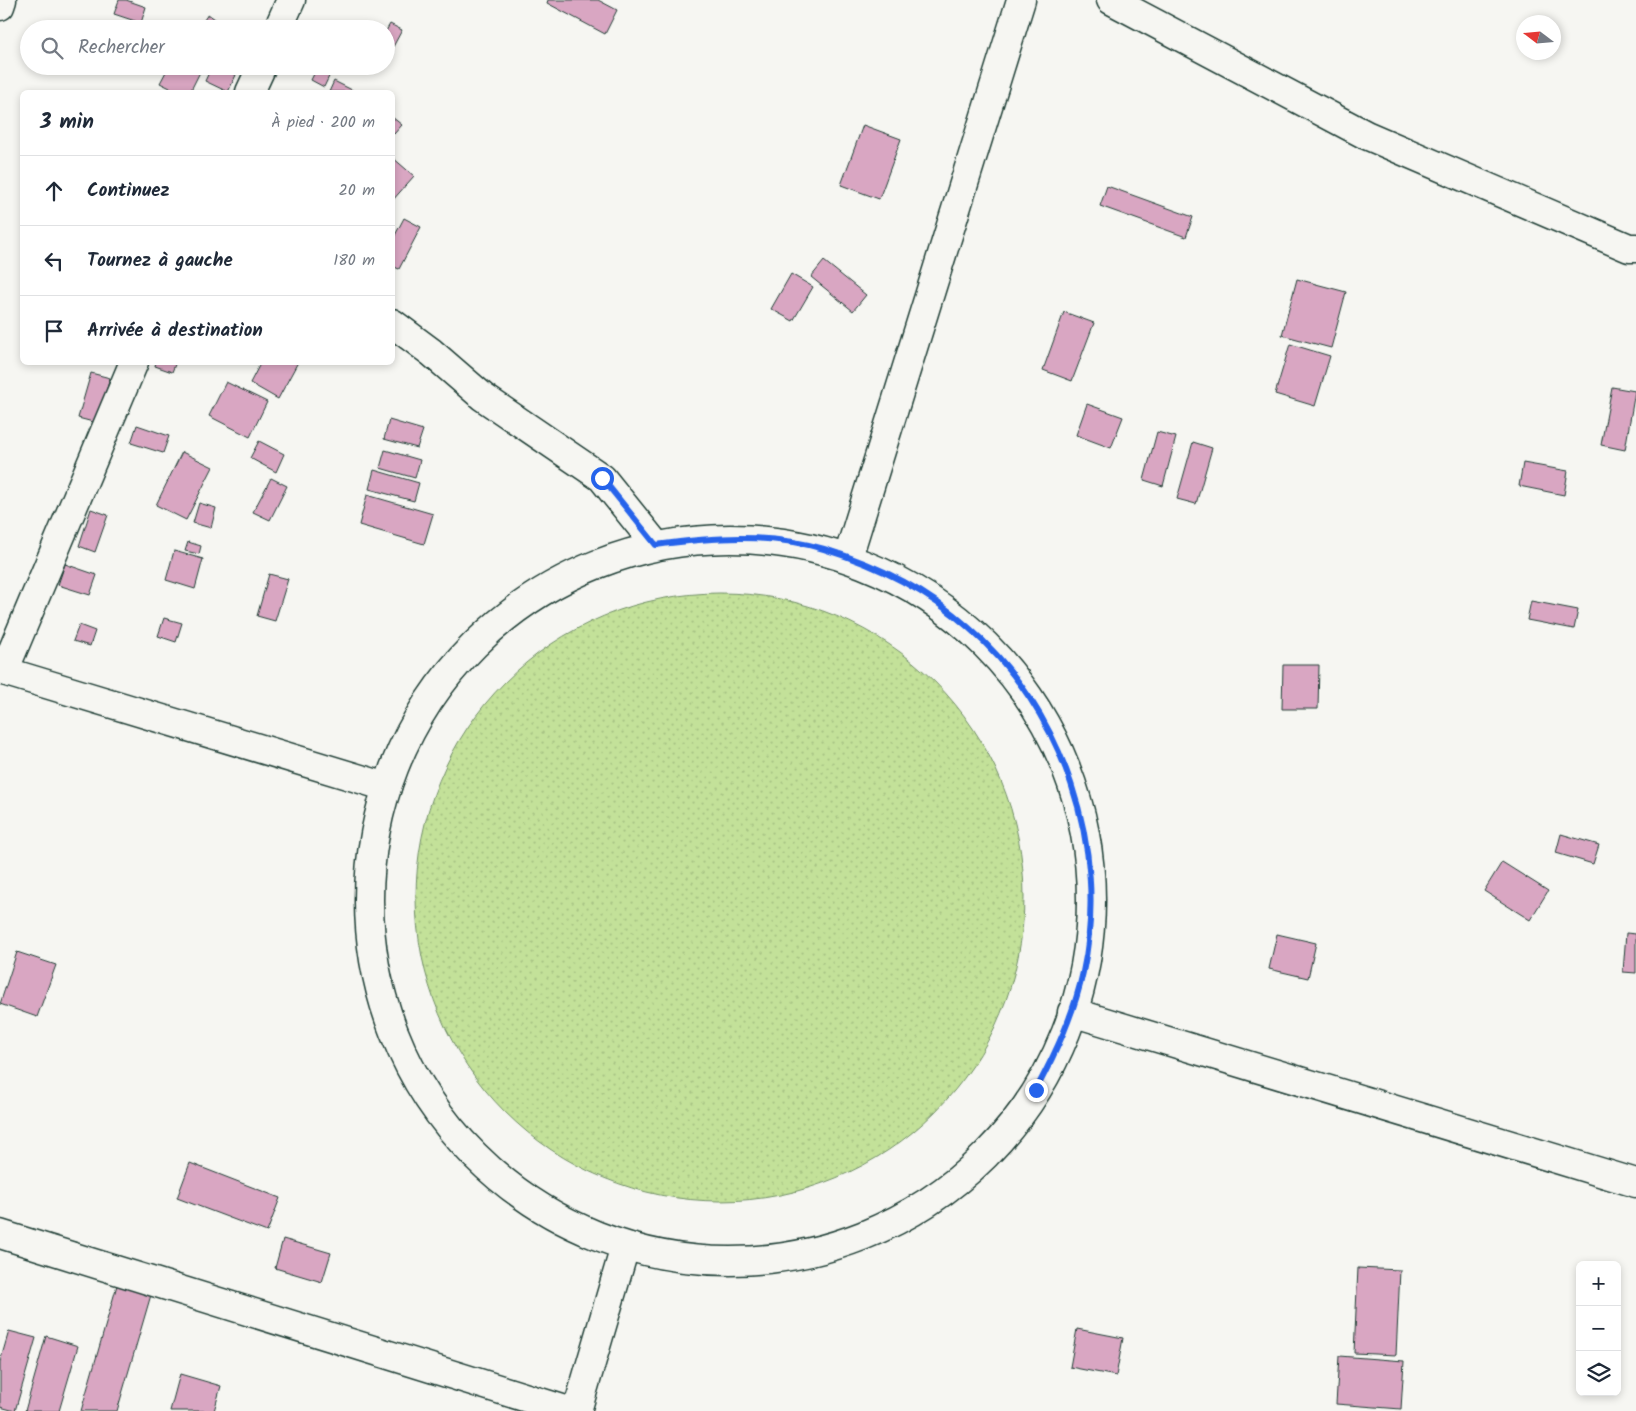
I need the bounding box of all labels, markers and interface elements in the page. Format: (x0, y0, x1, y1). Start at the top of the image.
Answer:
north arrow (1516, 15, 1561, 60)
search box (20, 20, 395, 75)
text: Rechercher (78, 33, 165, 63)
icon: search (38, 34, 66, 62)
text: 3 min (40, 106, 94, 139)
text: À pied · 200 m (271, 110, 375, 135)
text: Continuez (87, 176, 170, 206)
icon: ahead (40, 177, 68, 205)
text: 20 m (339, 178, 375, 203)
text: Tournez à gauche (87, 246, 233, 276)
icon: left (40, 247, 68, 275)
text: 180 m (333, 248, 375, 273)
text: Arrivée à destination (87, 316, 263, 346)
icon: arrive (40, 317, 68, 345)
route start (591, 467, 614, 490)
route end (1025, 1079, 1048, 1102)
map controls (1576, 1261, 1621, 1396)
button: + (1576, 1261, 1621, 1306)
button: − (1576, 1306, 1621, 1351)
button: layers (1576, 1351, 1621, 1396)

